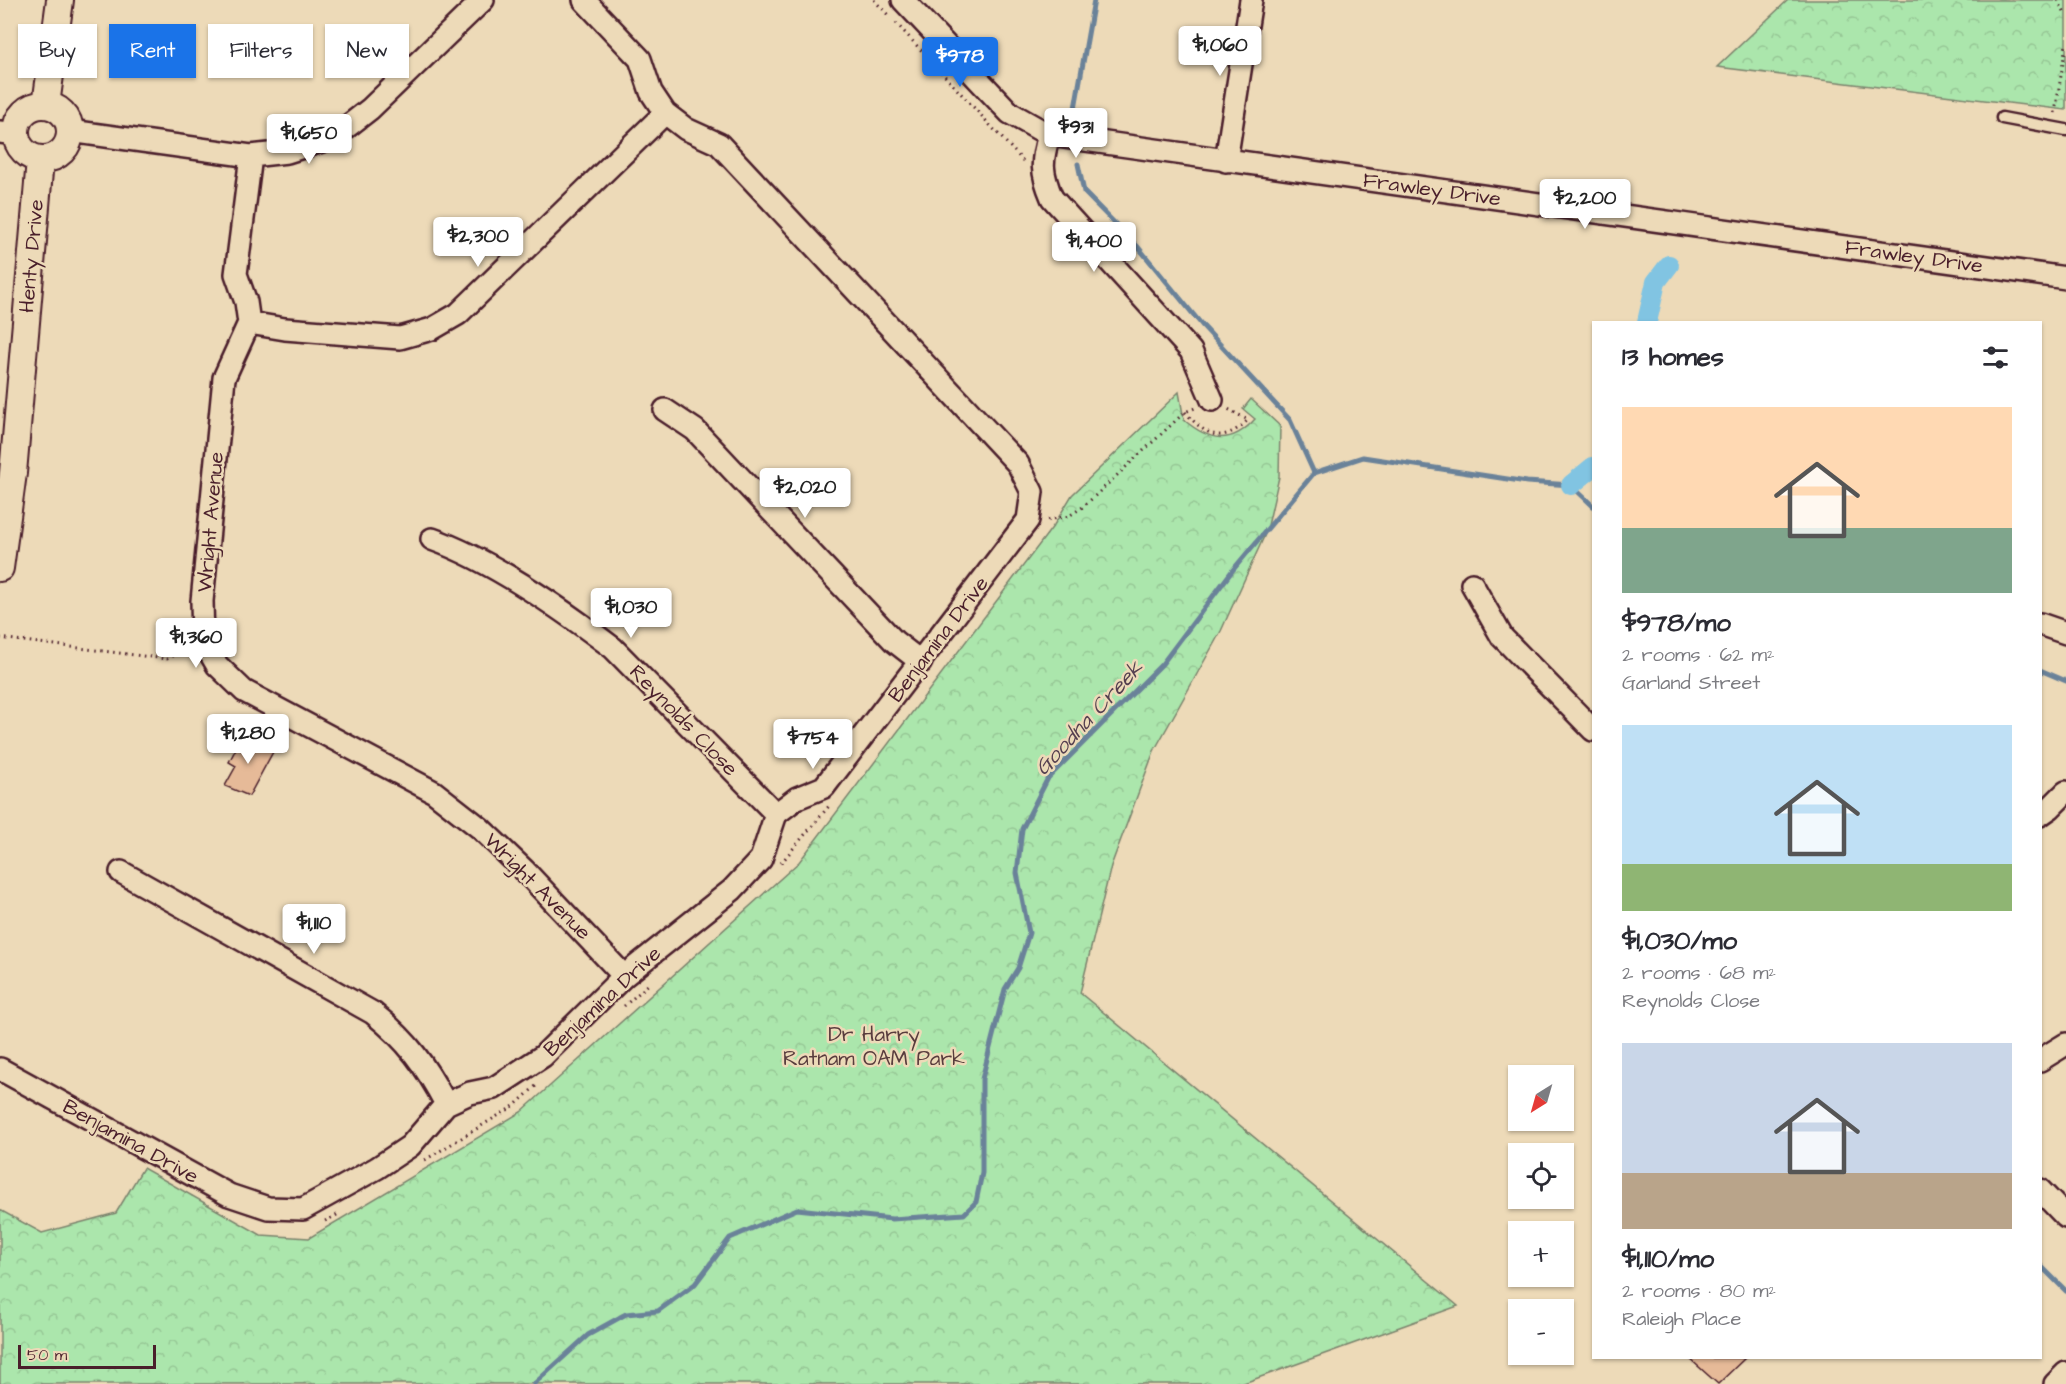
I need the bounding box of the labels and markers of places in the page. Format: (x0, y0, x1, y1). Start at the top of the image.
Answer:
pin: $1,060 (1171, 26, 1269, 77)
pin: $978 (924, 37, 996, 88)
pin: $931 (1040, 108, 1112, 159)
pin: $1,650 (260, 114, 358, 165)
pin: $2,200 (1536, 179, 1634, 230)
pin: $2,300 (429, 217, 527, 268)
pin: $1,400 (1045, 222, 1143, 273)
pin: $2,020 (756, 468, 854, 519)
pin: $1,030 (582, 588, 680, 639)
pin: $1,360 (147, 618, 245, 669)
pin: $1,280 (199, 714, 297, 765)
pin: $754 (777, 719, 849, 770)
pin: $1,110 (265, 904, 363, 955)

